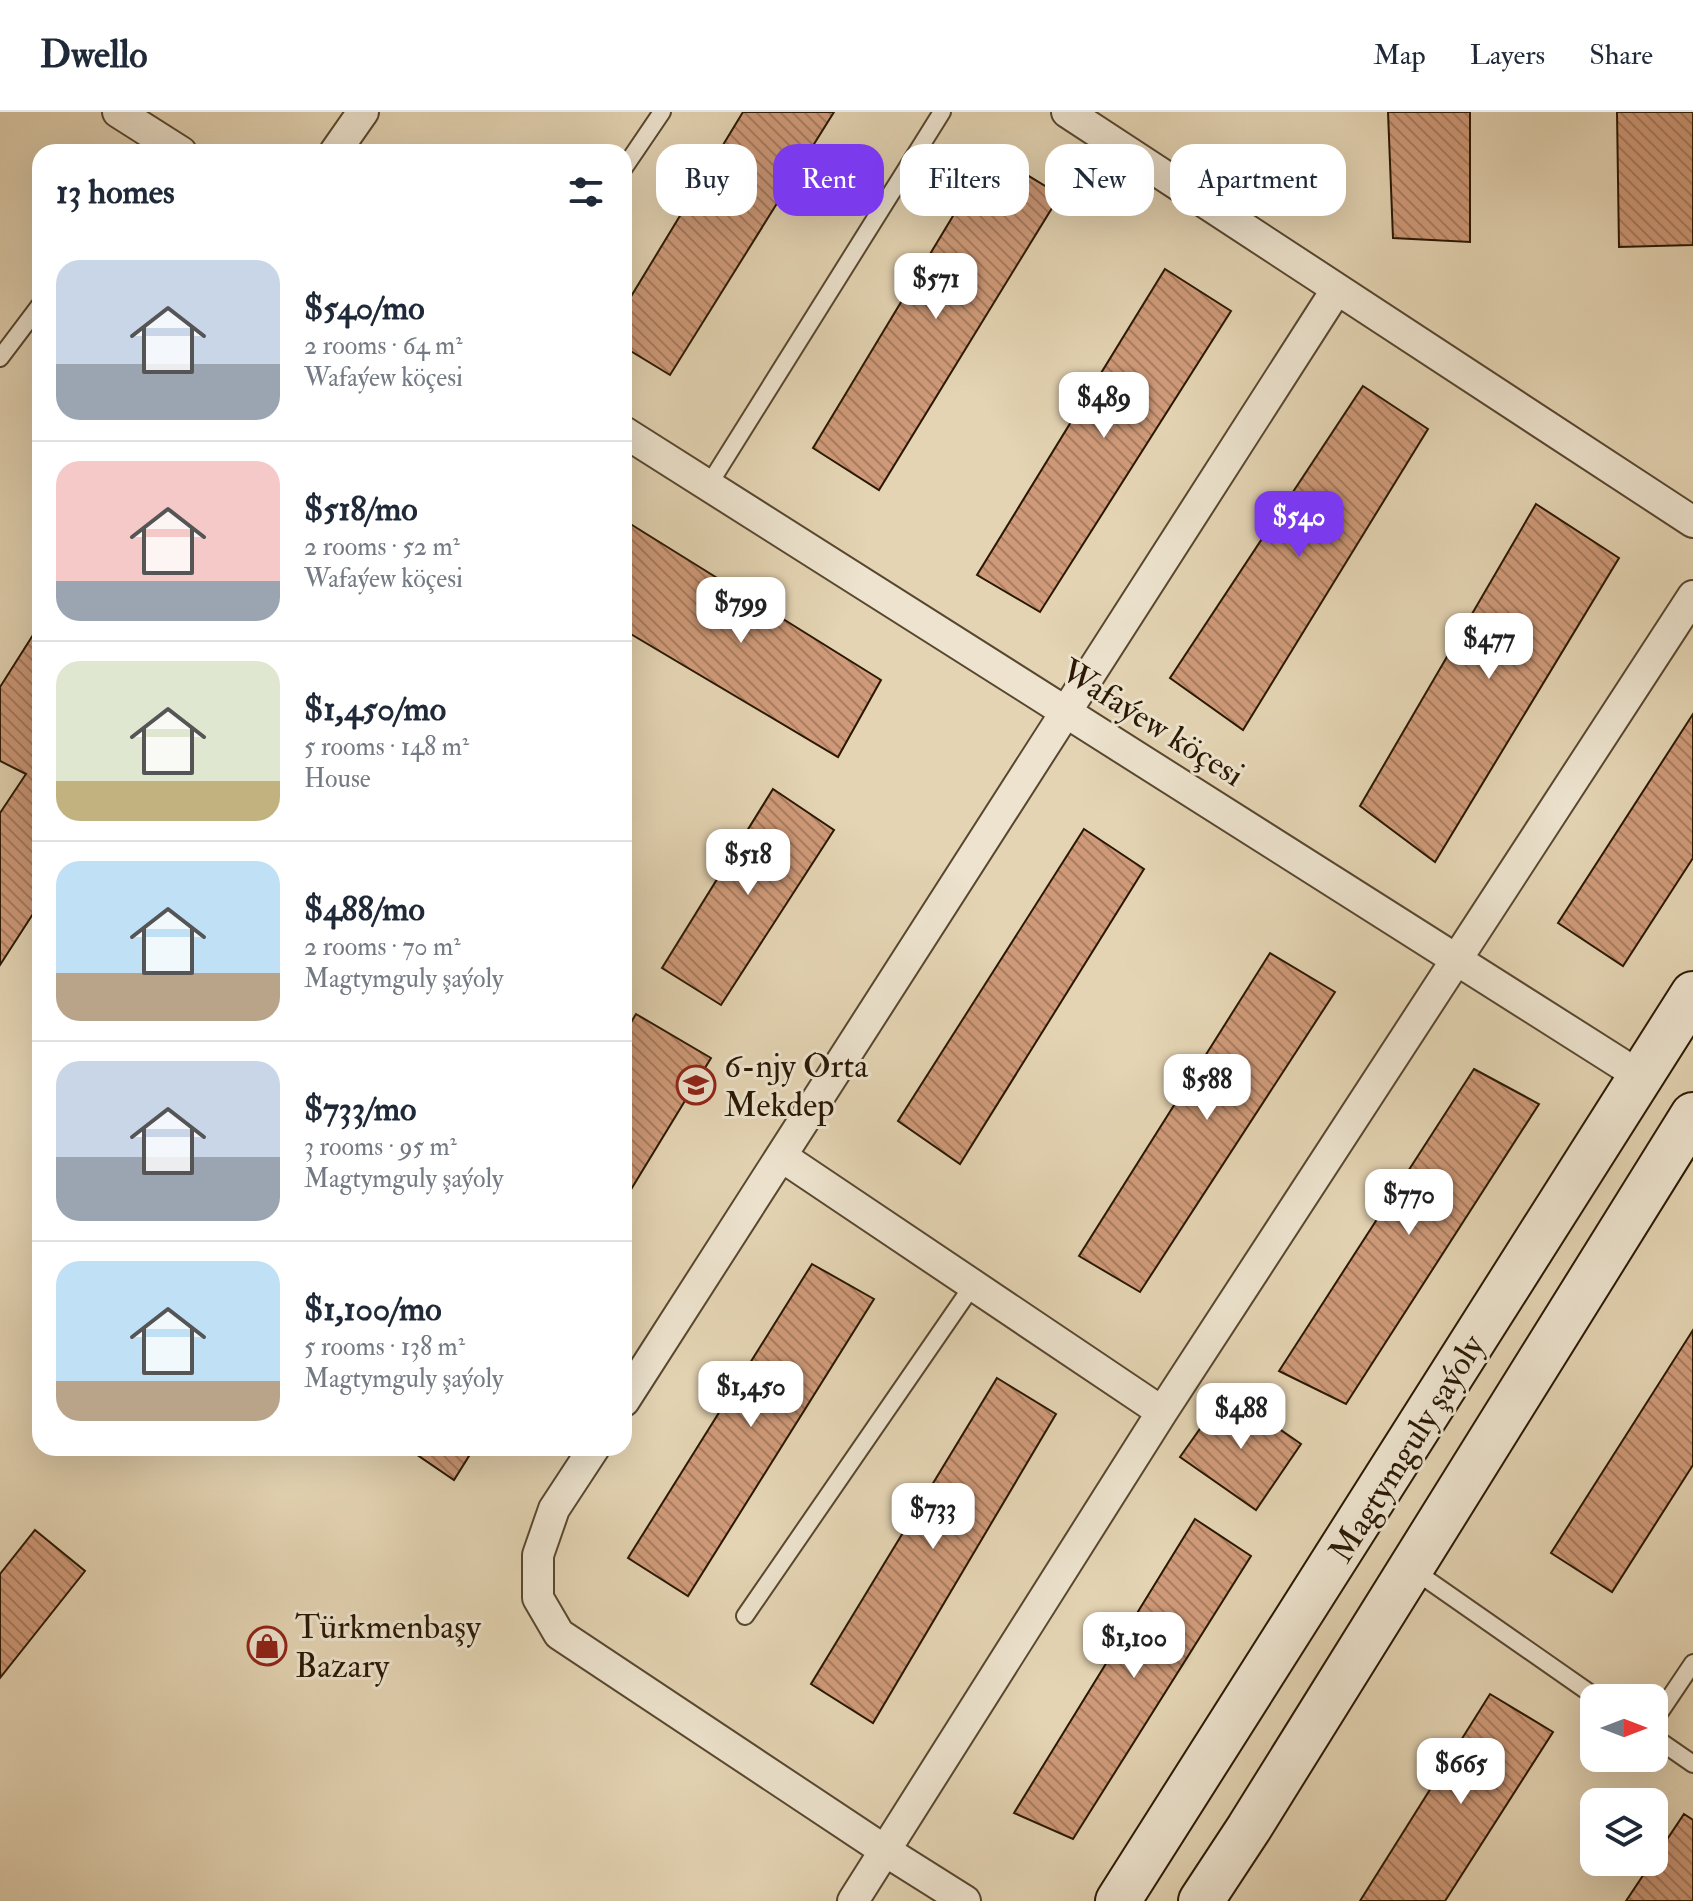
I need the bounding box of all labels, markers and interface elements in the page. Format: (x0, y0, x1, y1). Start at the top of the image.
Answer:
text: Dwello (40, 31, 148, 79)
text: Map (1373, 38, 1426, 73)
text: Layers (1470, 38, 1545, 73)
text: Share (1589, 38, 1653, 73)
chip: Buy (656, 144, 757, 216)
chip: Rent (773, 144, 884, 216)
chip: Filters (900, 144, 1029, 216)
chip: New (1045, 144, 1154, 216)
chip: Apartment (1170, 144, 1346, 216)
icon: filters (564, 170, 608, 214)
text: 13 homes (56, 171, 175, 214)
pin: $571 (889, 253, 983, 321)
text: $571 (912, 263, 960, 295)
text: $540/mo (304, 287, 425, 330)
icon: home (120, 292, 216, 388)
text: 2 rooms · 64 m² (304, 330, 463, 362)
text: Wafaýew köçesi (304, 362, 463, 394)
pin: $489 (1057, 372, 1151, 440)
text: $489 (1077, 382, 1131, 414)
text: $518/mo (304, 488, 418, 531)
pin: $540 (1252, 491, 1346, 559)
icon: home (120, 493, 216, 589)
text: $540 (1273, 501, 1325, 533)
text: 2 rooms · 52 m² (304, 531, 460, 563)
text: Wafaýew köçesi (304, 563, 463, 595)
pin: $799 (694, 577, 788, 645)
text: $799 (714, 587, 768, 619)
pin: $477 (1442, 613, 1536, 681)
text: $477 (1463, 623, 1515, 655)
street label: Wafaýew köçesi (1052, 649, 1252, 797)
text: $1,450/mo (304, 688, 446, 731)
icon: home (120, 693, 216, 789)
text: 5 rooms · 148 m² (304, 731, 469, 763)
text: House (304, 763, 371, 795)
pin: $518 (701, 829, 795, 897)
text: $518 (724, 839, 772, 871)
text: $488/mo (304, 888, 425, 931)
icon: home (120, 893, 216, 989)
text: 2 rooms · 70 m² (304, 931, 461, 963)
text: Magtymguly şaýoly (304, 963, 503, 995)
place label: 6-njy Orta Mekdep (724, 1045, 869, 1127)
pin: $588 (1160, 1054, 1254, 1122)
school or university icon: 6-njy Orta Mekdep (675, 1064, 717, 1106)
text: $588 (1182, 1064, 1232, 1096)
text: $733/mo (304, 1088, 416, 1131)
icon: home (120, 1093, 216, 1189)
text: 3 rooms · 95 m² (304, 1131, 457, 1163)
text: Magtymguly şaýoly (304, 1163, 503, 1195)
pin: $770 (1362, 1169, 1456, 1237)
text: $770 (1383, 1179, 1435, 1211)
text: $1,100/mo (304, 1288, 442, 1331)
icon: home (120, 1293, 216, 1389)
street label: Magtymguly şaýoly (1320, 1326, 1495, 1571)
text: 5 rooms · 138 m² (304, 1331, 465, 1363)
pin: $1,450 (686, 1361, 816, 1429)
text: Magtymguly şaýoly (304, 1363, 503, 1395)
text: $1,450 (716, 1371, 786, 1403)
pin: $488 (1194, 1383, 1288, 1451)
text: $488 (1214, 1393, 1268, 1425)
pin: $733 (886, 1483, 980, 1551)
text: $733 (910, 1493, 956, 1525)
place label: Türkmenbaşy Bazary (295, 1606, 482, 1688)
pin: $1,100 (1069, 1612, 1199, 1680)
text: $1,100 (1101, 1622, 1167, 1654)
shop icon: Türkmenbaşy Bazary (246, 1625, 288, 1667)
north arrow (1580, 1684, 1668, 1772)
map controls (1580, 1684, 1668, 1876)
pin: $665 (1414, 1738, 1508, 1806)
text: $665 (1435, 1748, 1487, 1780)
button: layers (1580, 1788, 1668, 1876)

